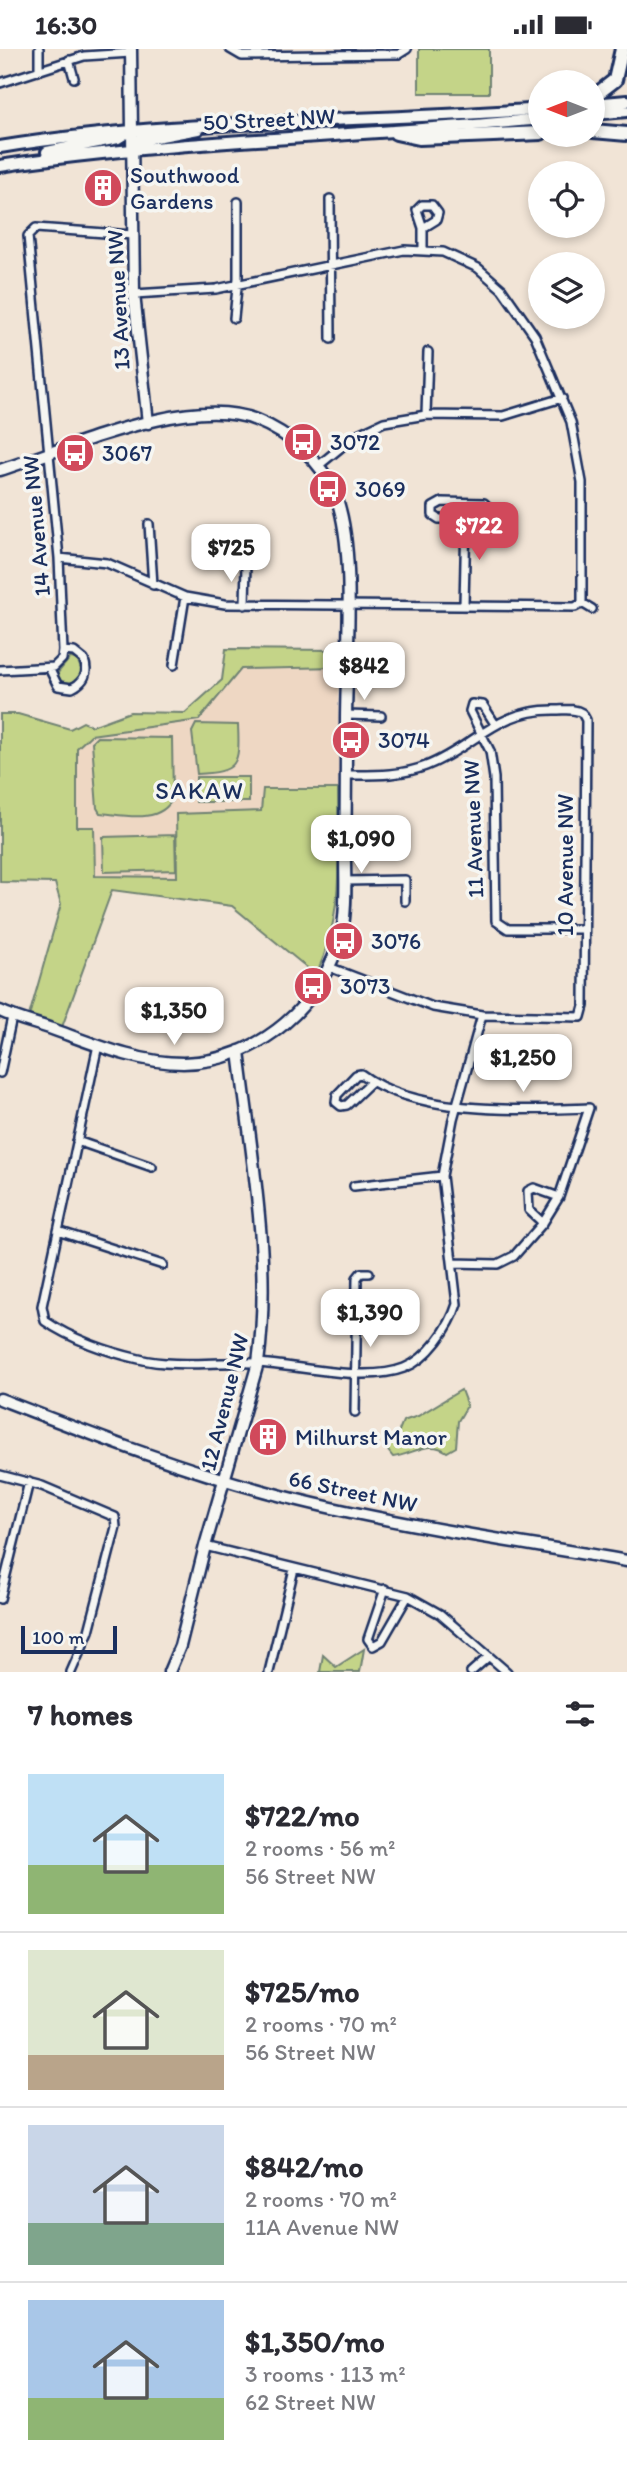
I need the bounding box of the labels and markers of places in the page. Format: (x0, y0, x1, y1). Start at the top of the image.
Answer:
place label: Southwood Gardens (130, 161, 240, 215)
building icon: Southwood Gardens (82, 167, 124, 209)
bus stop icon: 3072 (282, 421, 324, 463)
place label: 3072 (330, 428, 380, 456)
bus stop icon: 3067 (54, 432, 96, 474)
place label: 3067 (102, 439, 152, 467)
bus stop icon: 3069 (307, 468, 349, 510)
place label: 3069 (355, 475, 406, 503)
pin: $722 (438, 503, 520, 562)
pin: $725 (190, 525, 272, 584)
pin: $842 (323, 643, 405, 702)
bus stop icon: 3074 (330, 719, 372, 761)
place label: 3074 (378, 726, 430, 754)
pin: $1,090 (304, 815, 418, 875)
bus stop icon: 3076 (323, 920, 365, 962)
place label: 3076 (371, 927, 421, 955)
bus stop icon: 3073 (292, 965, 334, 1007)
place label: 3073 (340, 972, 391, 1000)
pin: $1,350 (117, 988, 231, 1047)
pin: $1,250 (466, 1035, 580, 1094)
pin: $1,390 (313, 1289, 427, 1349)
building icon: Milhurst Manor (247, 1416, 289, 1458)
place label: Milhurst Manor (295, 1423, 447, 1451)

